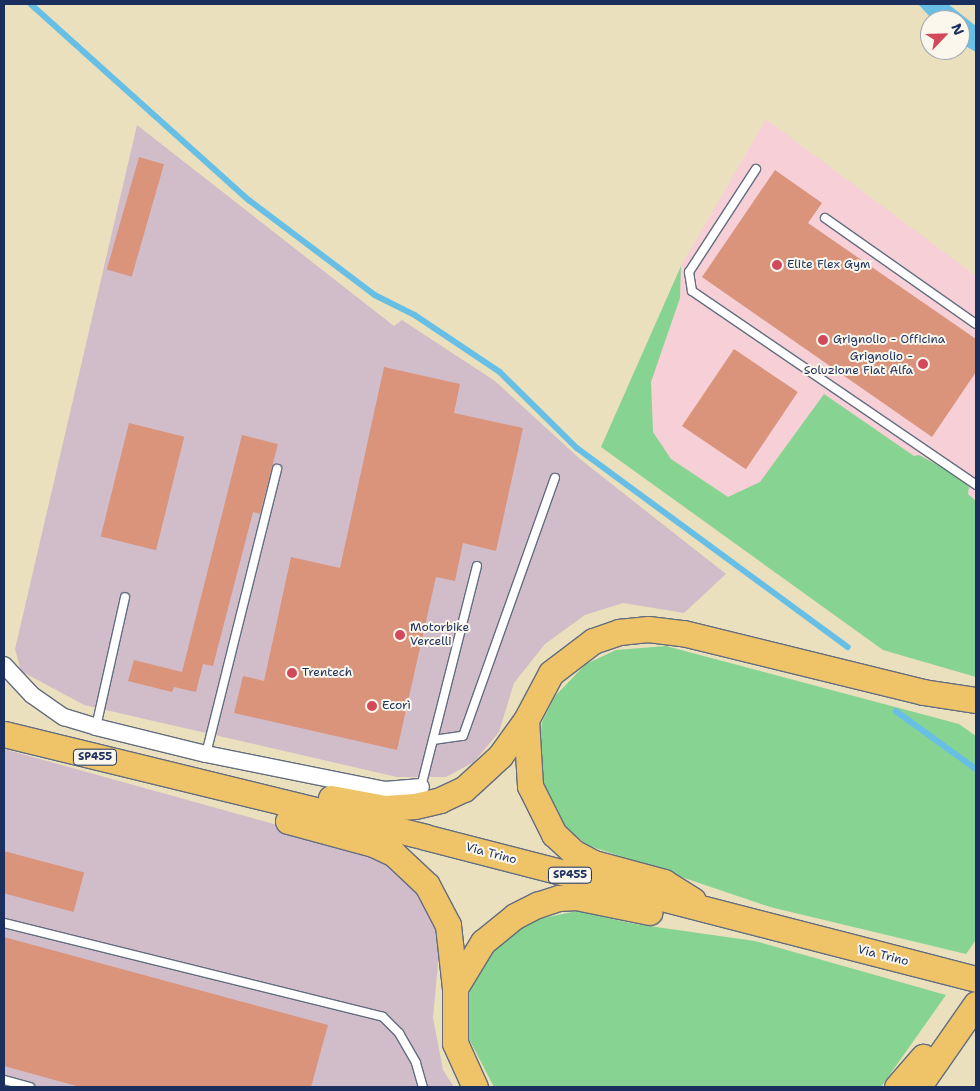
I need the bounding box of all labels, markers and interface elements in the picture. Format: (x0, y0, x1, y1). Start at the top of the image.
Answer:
north arrow (920, 10, 970, 60)
text: N (947, 21, 968, 38)
place label: Elite Flex Gym (787, 258, 870, 272)
marker: Elite Flex Gym (771, 259, 783, 271)
place label: Grignolio - Officina (833, 333, 945, 347)
marker: Grignolio - Officina (817, 334, 829, 346)
place label: Grignolio - Soluzione Fiat Alfa (804, 350, 913, 378)
marker: Grignolio - Soluzione Fiat Alfa (917, 358, 929, 370)
place label: Motorbike Vercelli (410, 621, 469, 649)
marker: Motorbike Vercelli (394, 629, 406, 641)
place label: Trentech (302, 666, 352, 680)
marker: Trentech (286, 667, 298, 679)
place label: Ecorì (382, 699, 411, 713)
marker: Ecorì (366, 700, 378, 712)
road number: SP455 (72, 749, 118, 766)
street label: Via Trino (464, 840, 518, 868)
road number: SP455 (548, 866, 592, 884)
street label: Via Trino (856, 943, 910, 969)

